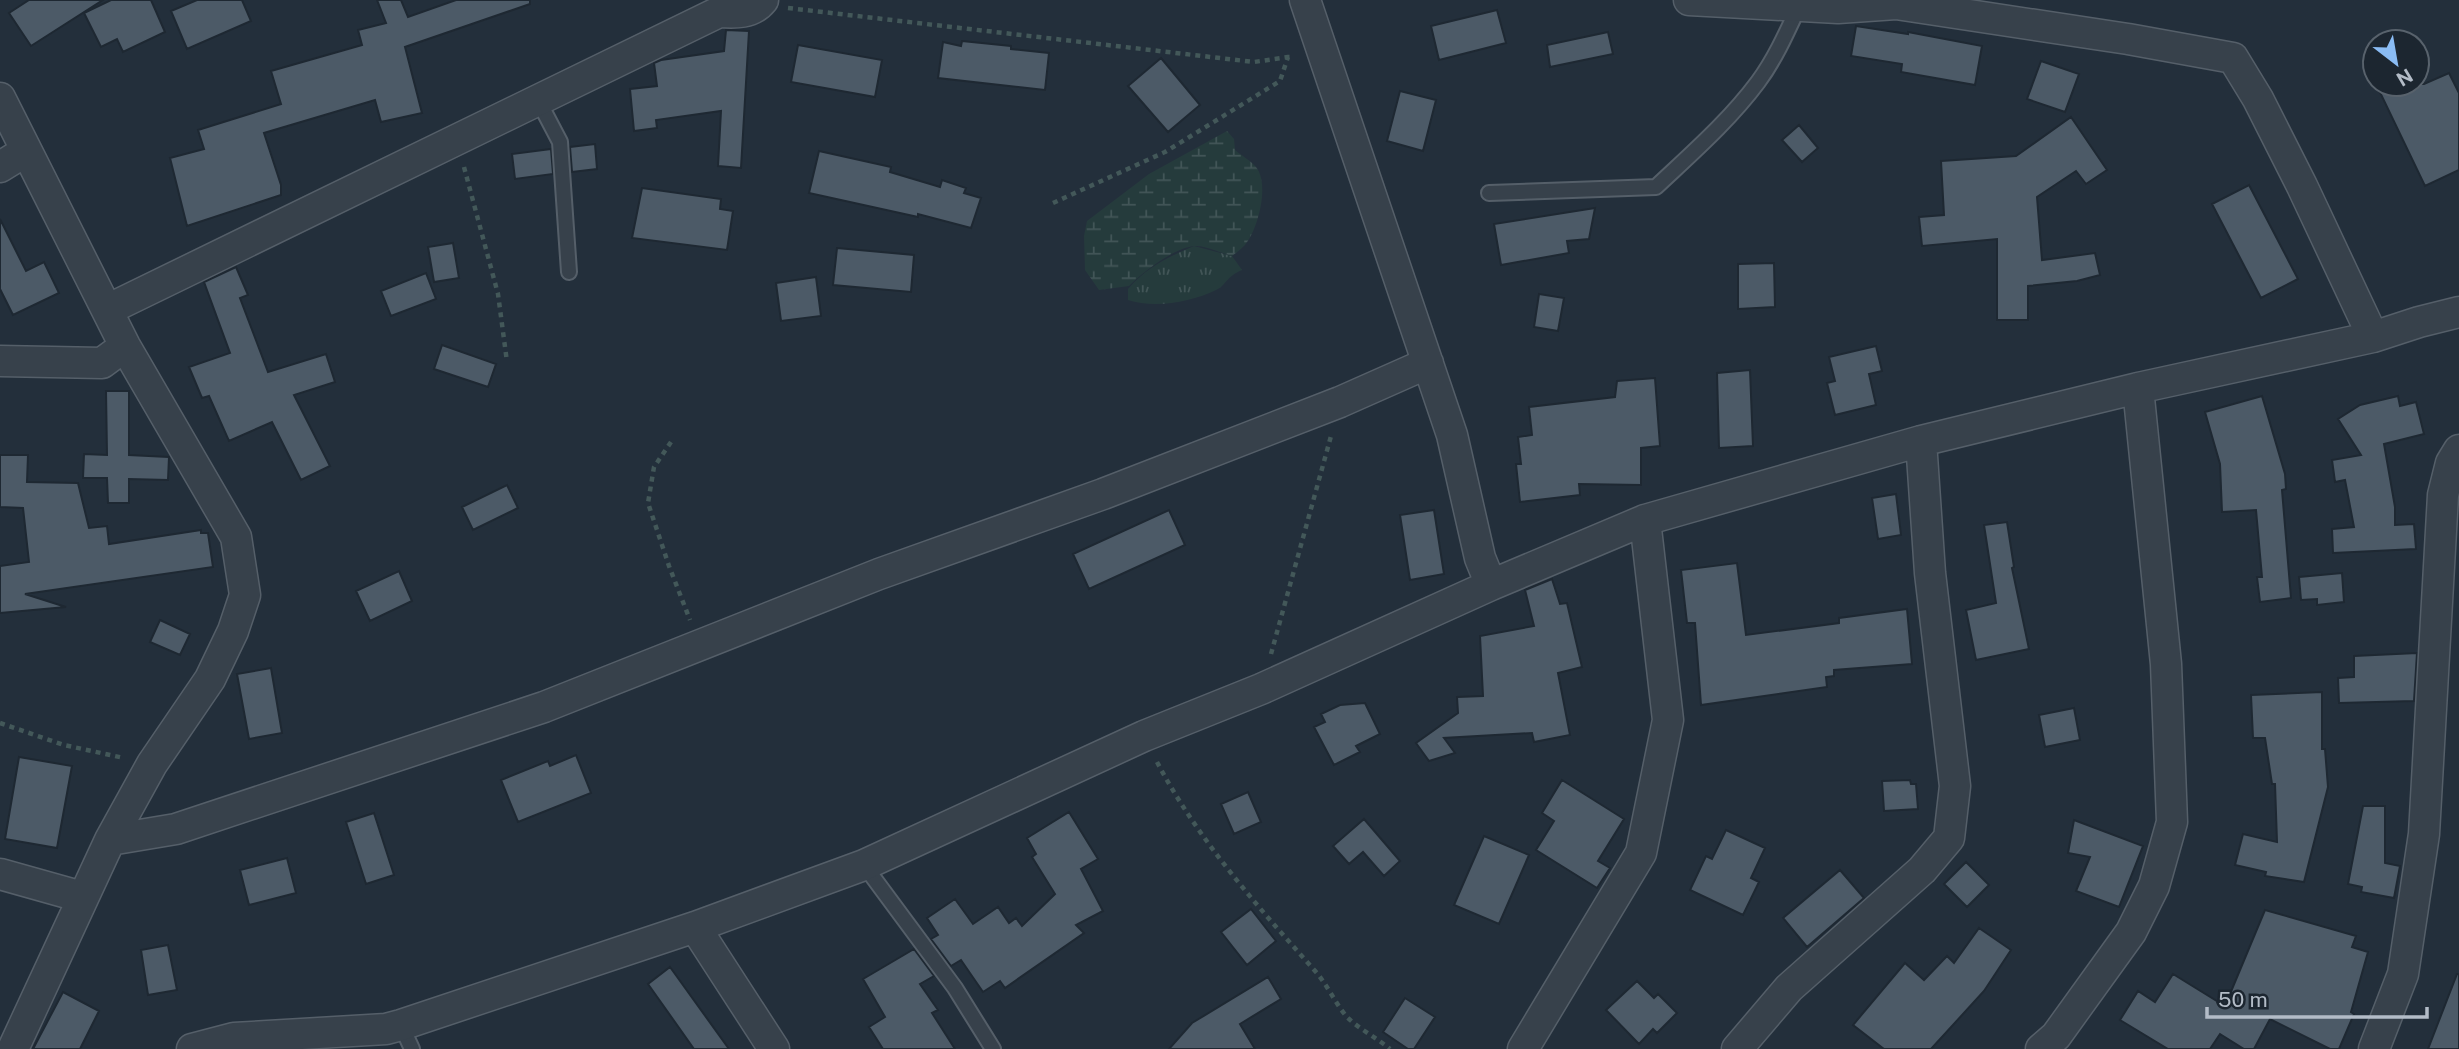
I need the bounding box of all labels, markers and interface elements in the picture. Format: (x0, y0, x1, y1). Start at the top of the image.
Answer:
north arrow (2361, 28, 2431, 98)
text: N (2393, 64, 2417, 91)
scale bar (2207, 976, 2428, 1020)
text: 50 m (2218, 987, 2268, 1012)

